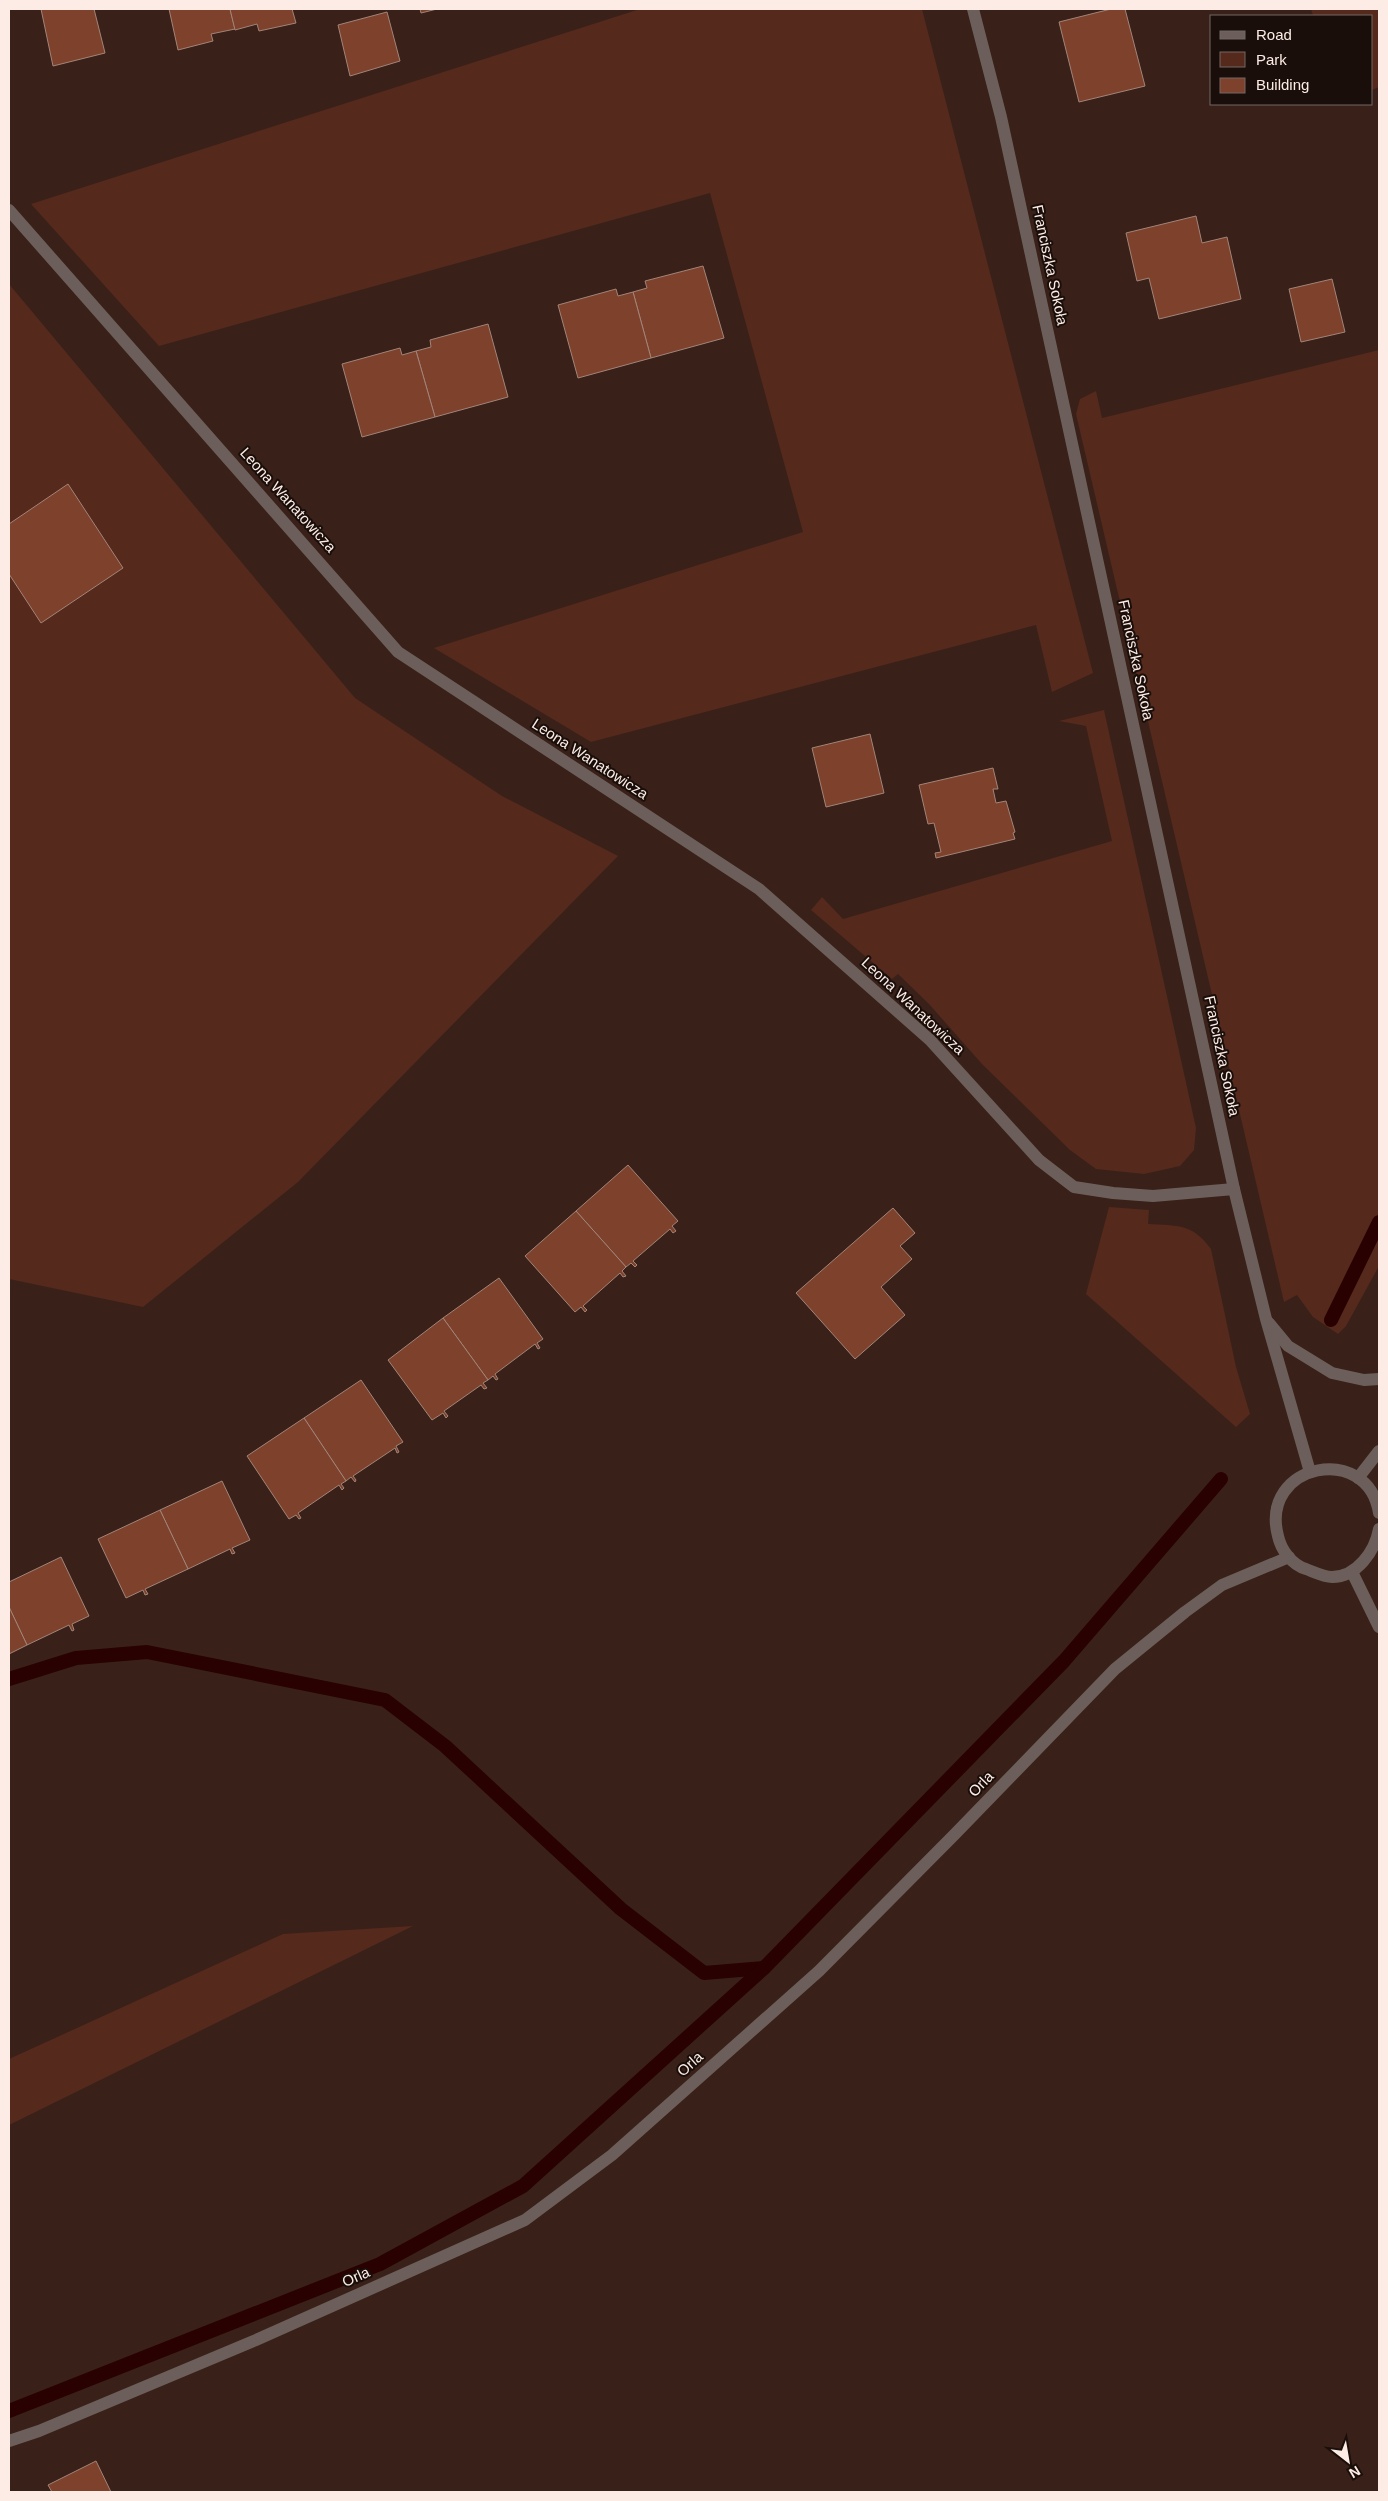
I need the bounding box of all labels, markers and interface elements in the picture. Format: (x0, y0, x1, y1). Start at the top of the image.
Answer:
legend (1210, 15, 1373, 105)
text: Road (1256, 26, 1292, 43)
text: Park (1256, 51, 1287, 68)
text: Building (1256, 76, 1309, 93)
street label: Franciszka Sokoła (1029, 203, 1072, 327)
street label: Leona Wanatowicza (237, 444, 340, 556)
street label: Franciszka Sokoła (1115, 598, 1158, 722)
street label: Leona Wanatowicza (529, 715, 652, 803)
street label: Leona Wanatowicza (858, 954, 969, 1058)
street label: Franciszka Sokoła (1201, 994, 1244, 1118)
street label: Orla (965, 1767, 997, 1800)
street label: Orla (673, 2047, 706, 2079)
street label: Orla (339, 2263, 373, 2290)
north arrow (1323, 2436, 1373, 2486)
text: N (1346, 2463, 1363, 2482)

